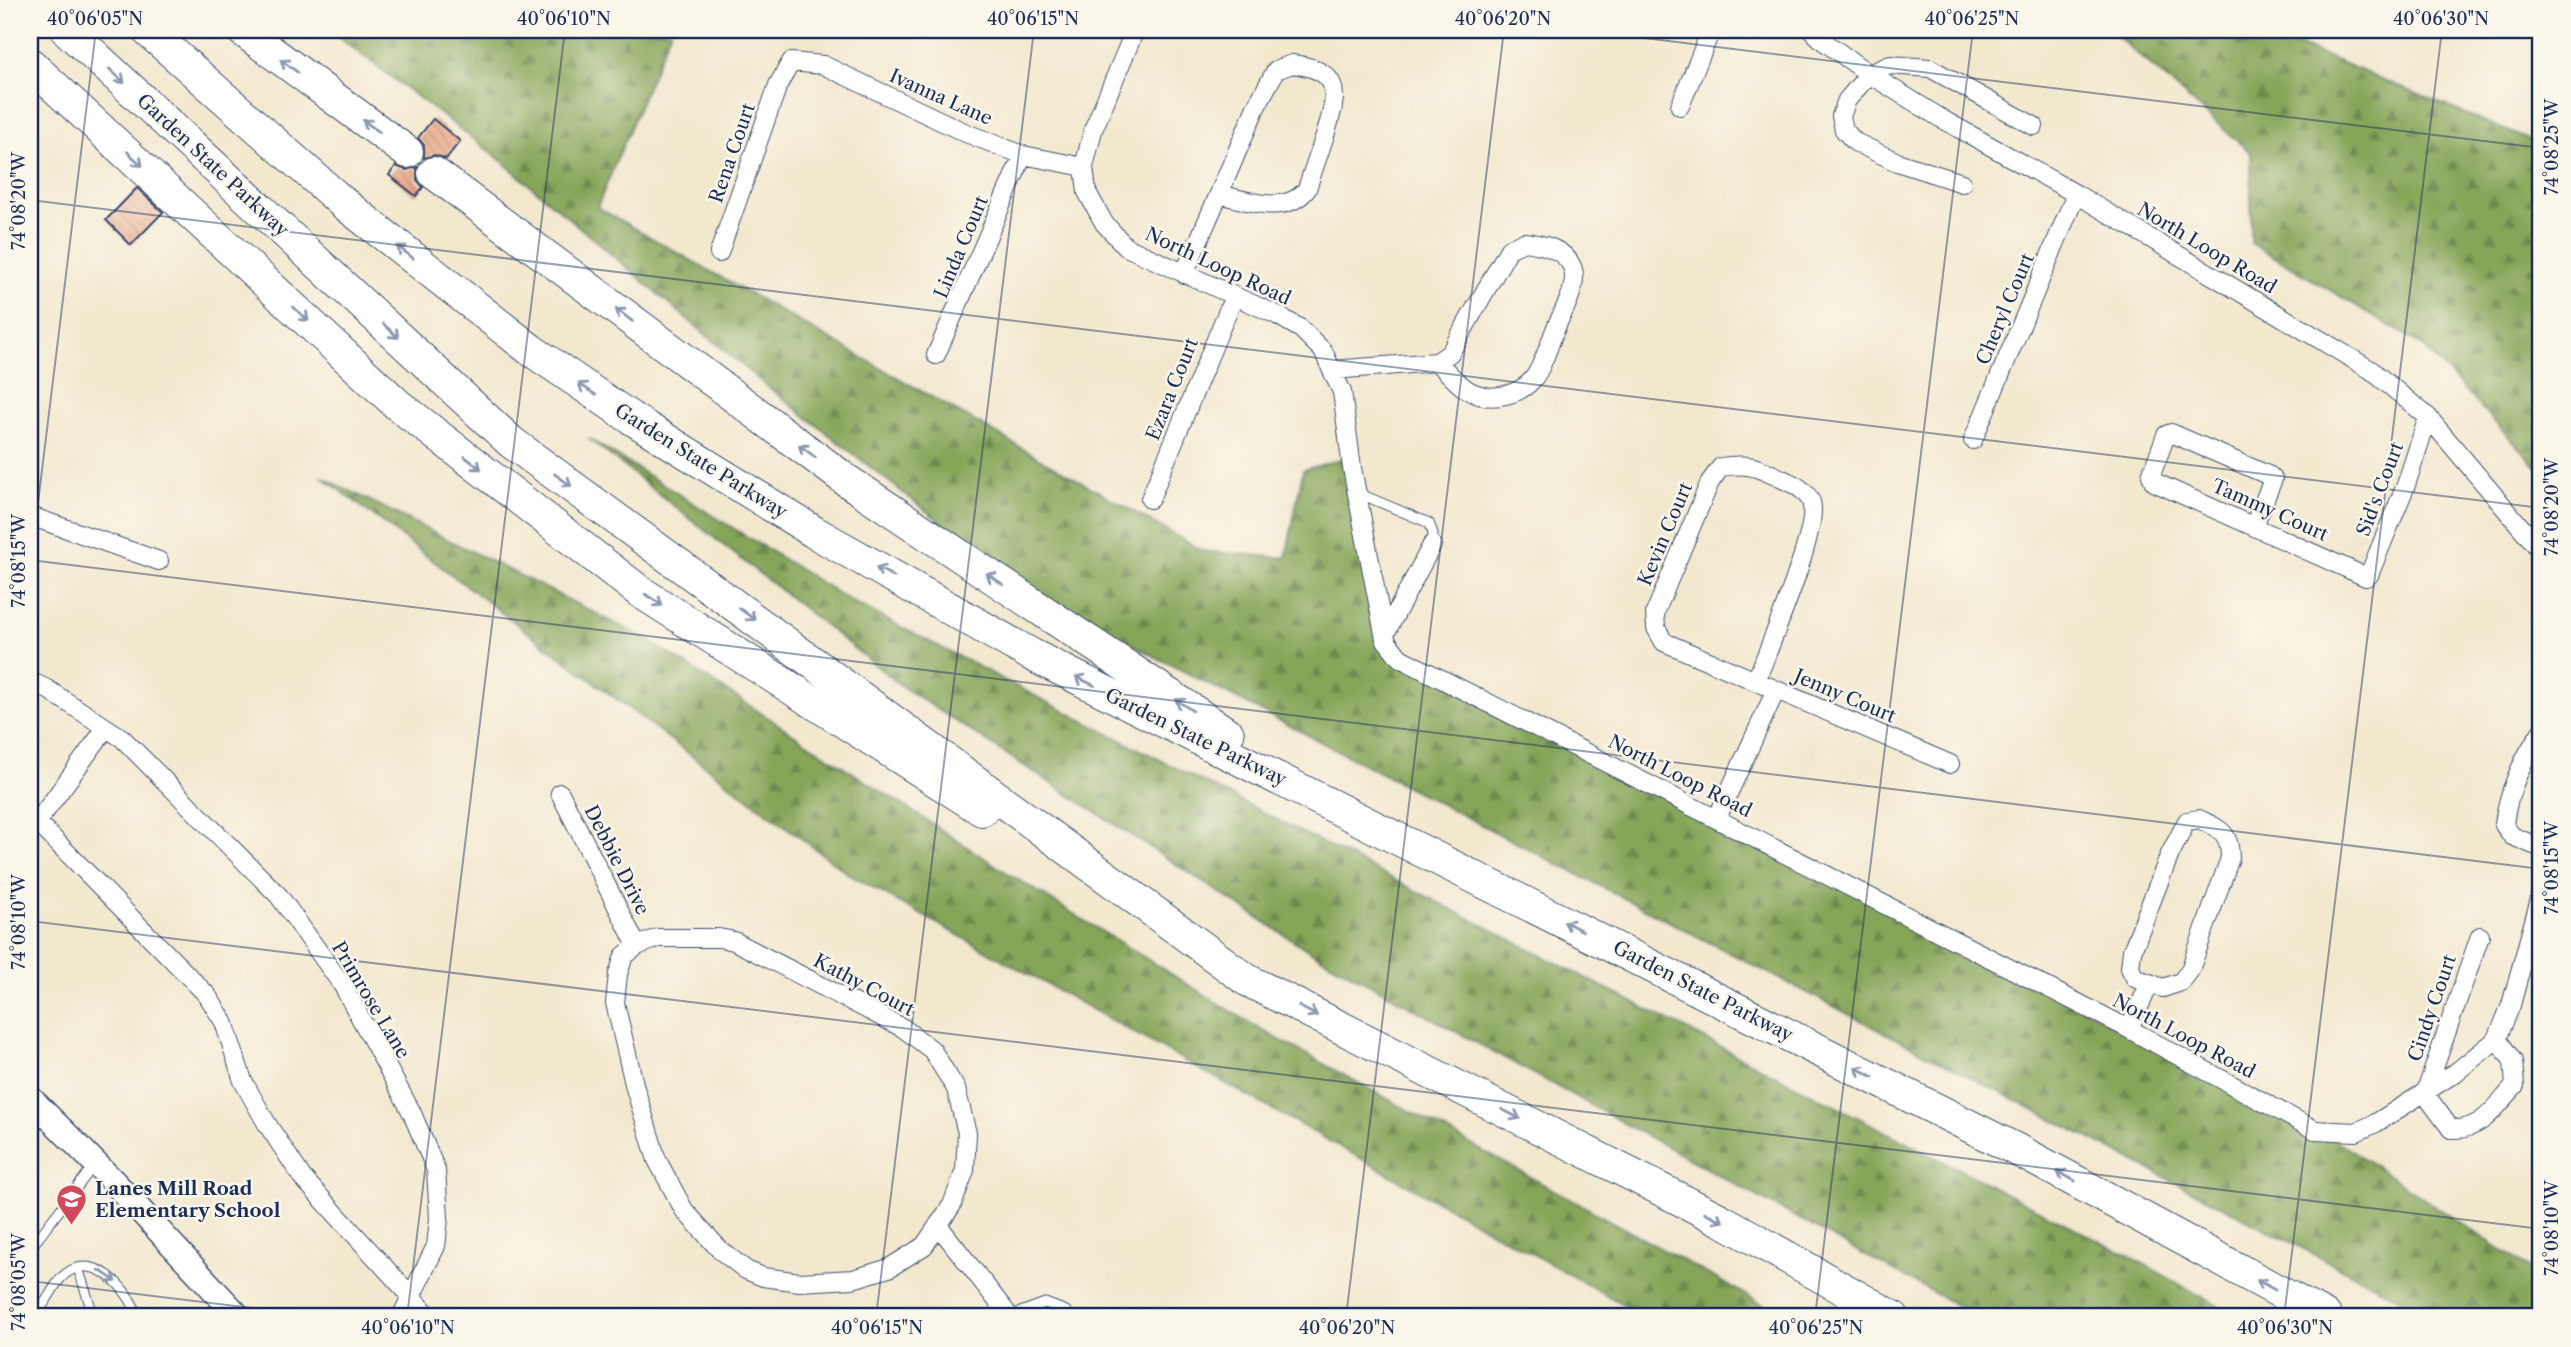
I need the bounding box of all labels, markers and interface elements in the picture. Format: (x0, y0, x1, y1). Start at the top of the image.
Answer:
text: 40°06'05"N (47, 8, 143, 30)
text: 40°06'10"N (517, 8, 611, 30)
text: 40°06'15"N (987, 8, 1079, 30)
text: 40°06'20"N (1455, 8, 1551, 30)
text: 40°06'25"N (1925, 8, 2020, 30)
text: 40°06'30"N (2393, 8, 2489, 30)
one-way arrow (280, 59, 299, 73)
street label: Ivanna Lane (886, 64, 996, 130)
one-way arrow (108, 68, 125, 85)
street label: Garden State Parkway (132, 89, 294, 242)
text: 74°08'25"W (2541, 97, 2563, 195)
street label: Rena Court (704, 100, 760, 206)
one-way arrow (362, 119, 381, 134)
text: 74°08'20"W (8, 150, 30, 250)
one-way arrow (126, 151, 144, 167)
street label: Linda Court (929, 192, 993, 302)
street label: North Loop Road (2133, 197, 2281, 299)
street label: North Loop Road (1142, 222, 1295, 310)
one-way arrow (397, 245, 415, 260)
street label: Cheryl Court (1971, 249, 2039, 368)
one-way arrow (292, 306, 309, 323)
one-way arrow (615, 308, 634, 322)
one-way arrow (382, 323, 400, 339)
street label: Ezara Court (1141, 334, 1203, 444)
one-way arrow (578, 382, 597, 396)
street label: Garden State Parkway (611, 399, 792, 524)
street label: Sid's Court (2352, 439, 2409, 539)
one-way arrow (797, 444, 816, 459)
one-way arrow (463, 456, 482, 470)
text: 74°08'20"W (2541, 456, 2563, 556)
one-way arrow (553, 473, 572, 487)
street label: Tammy Court (2208, 474, 2332, 546)
street label: Kevin Court (1633, 478, 1697, 589)
text: 74°08'15"W (8, 513, 30, 608)
one-way arrow (876, 565, 896, 579)
one-way arrow (985, 571, 1005, 585)
one-way arrow (644, 593, 663, 608)
one-way arrow (737, 606, 756, 621)
street label: Jenny Court (1788, 663, 1900, 728)
one-way arrow (1075, 674, 1096, 688)
street label: Garden State Parkway (1102, 683, 1291, 791)
one-way arrow (1175, 697, 1194, 712)
street label: North Loop Road (1604, 730, 1756, 822)
street label: Debbie Drive (580, 801, 654, 919)
text: 74°08'15"W (2541, 820, 2563, 915)
text: 74°08'10"W (8, 873, 30, 970)
one-way arrow (1563, 918, 1584, 932)
street label: Garden State Parkway (1609, 936, 1797, 1047)
street label: Primrose Lane (327, 937, 415, 1063)
street label: Kathy Court (810, 949, 919, 1021)
street label: Cindy Court (2403, 951, 2461, 1064)
street label: North Loop Road (2109, 989, 2260, 1083)
one-way arrow (1297, 1004, 1318, 1018)
one-way arrow (1854, 1065, 1875, 1079)
one-way arrow (1500, 1107, 1521, 1121)
one-way arrow (2056, 1169, 2077, 1182)
place label: Lanes Mill Road Elementary School (95, 1177, 281, 1222)
text: 74°08'10"W (2541, 1179, 2563, 1276)
school or university icon: Lanes Mill Road Elementary School (55, 1182, 89, 1226)
one-way arrow (1703, 1210, 1724, 1224)
text: 74°08'05"W (8, 1232, 30, 1331)
one-way arrow (97, 1269, 117, 1283)
one-way arrow (2256, 1277, 2277, 1291)
text: 40°06'10"N (361, 1317, 455, 1339)
text: 40°06'15"N (831, 1317, 923, 1339)
text: 40°06'20"N (1299, 1317, 1395, 1339)
text: 40°06'25"N (1769, 1317, 1864, 1339)
text: 40°06'30"N (2237, 1317, 2333, 1339)

